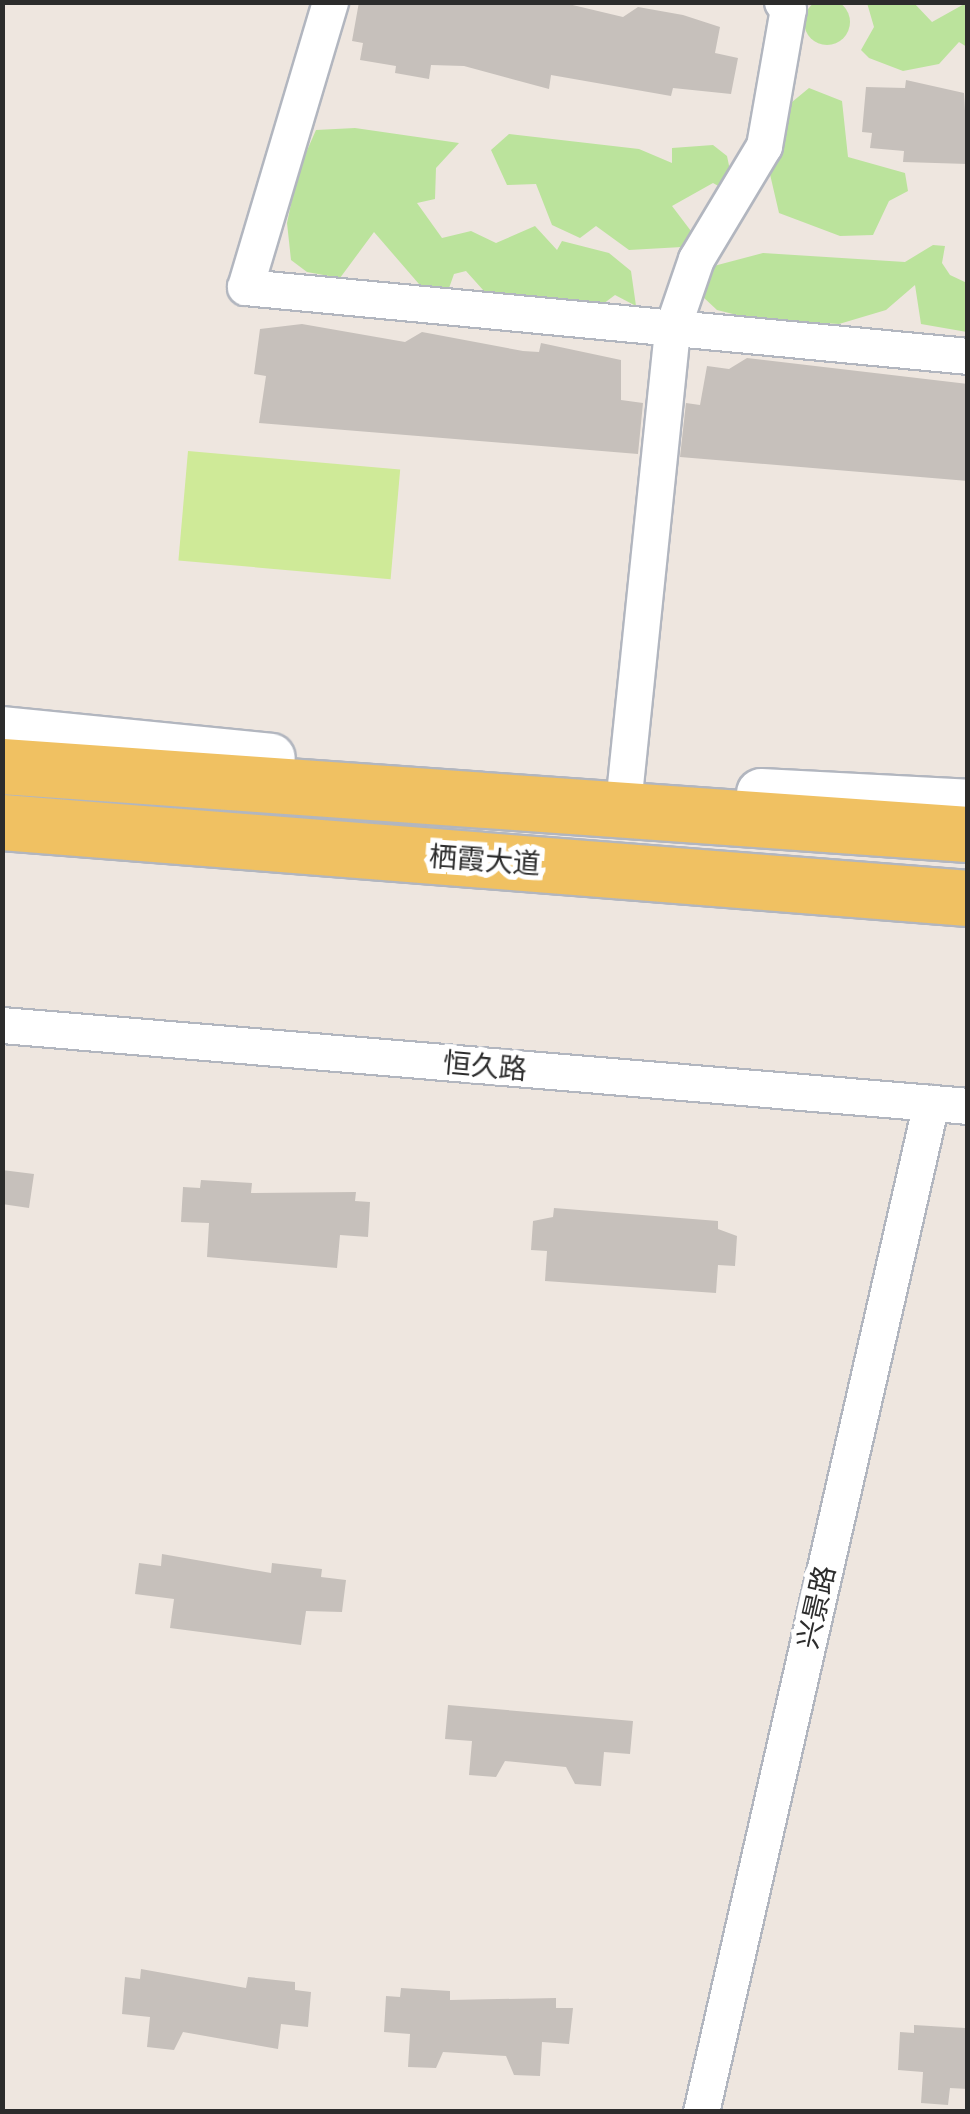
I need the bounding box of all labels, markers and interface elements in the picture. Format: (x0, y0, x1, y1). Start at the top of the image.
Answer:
street label: 栖霞大道 (428, 839, 542, 881)
street label: 恒久路 (442, 1046, 528, 1086)
street label: 兴景路 (790, 1562, 842, 1652)

